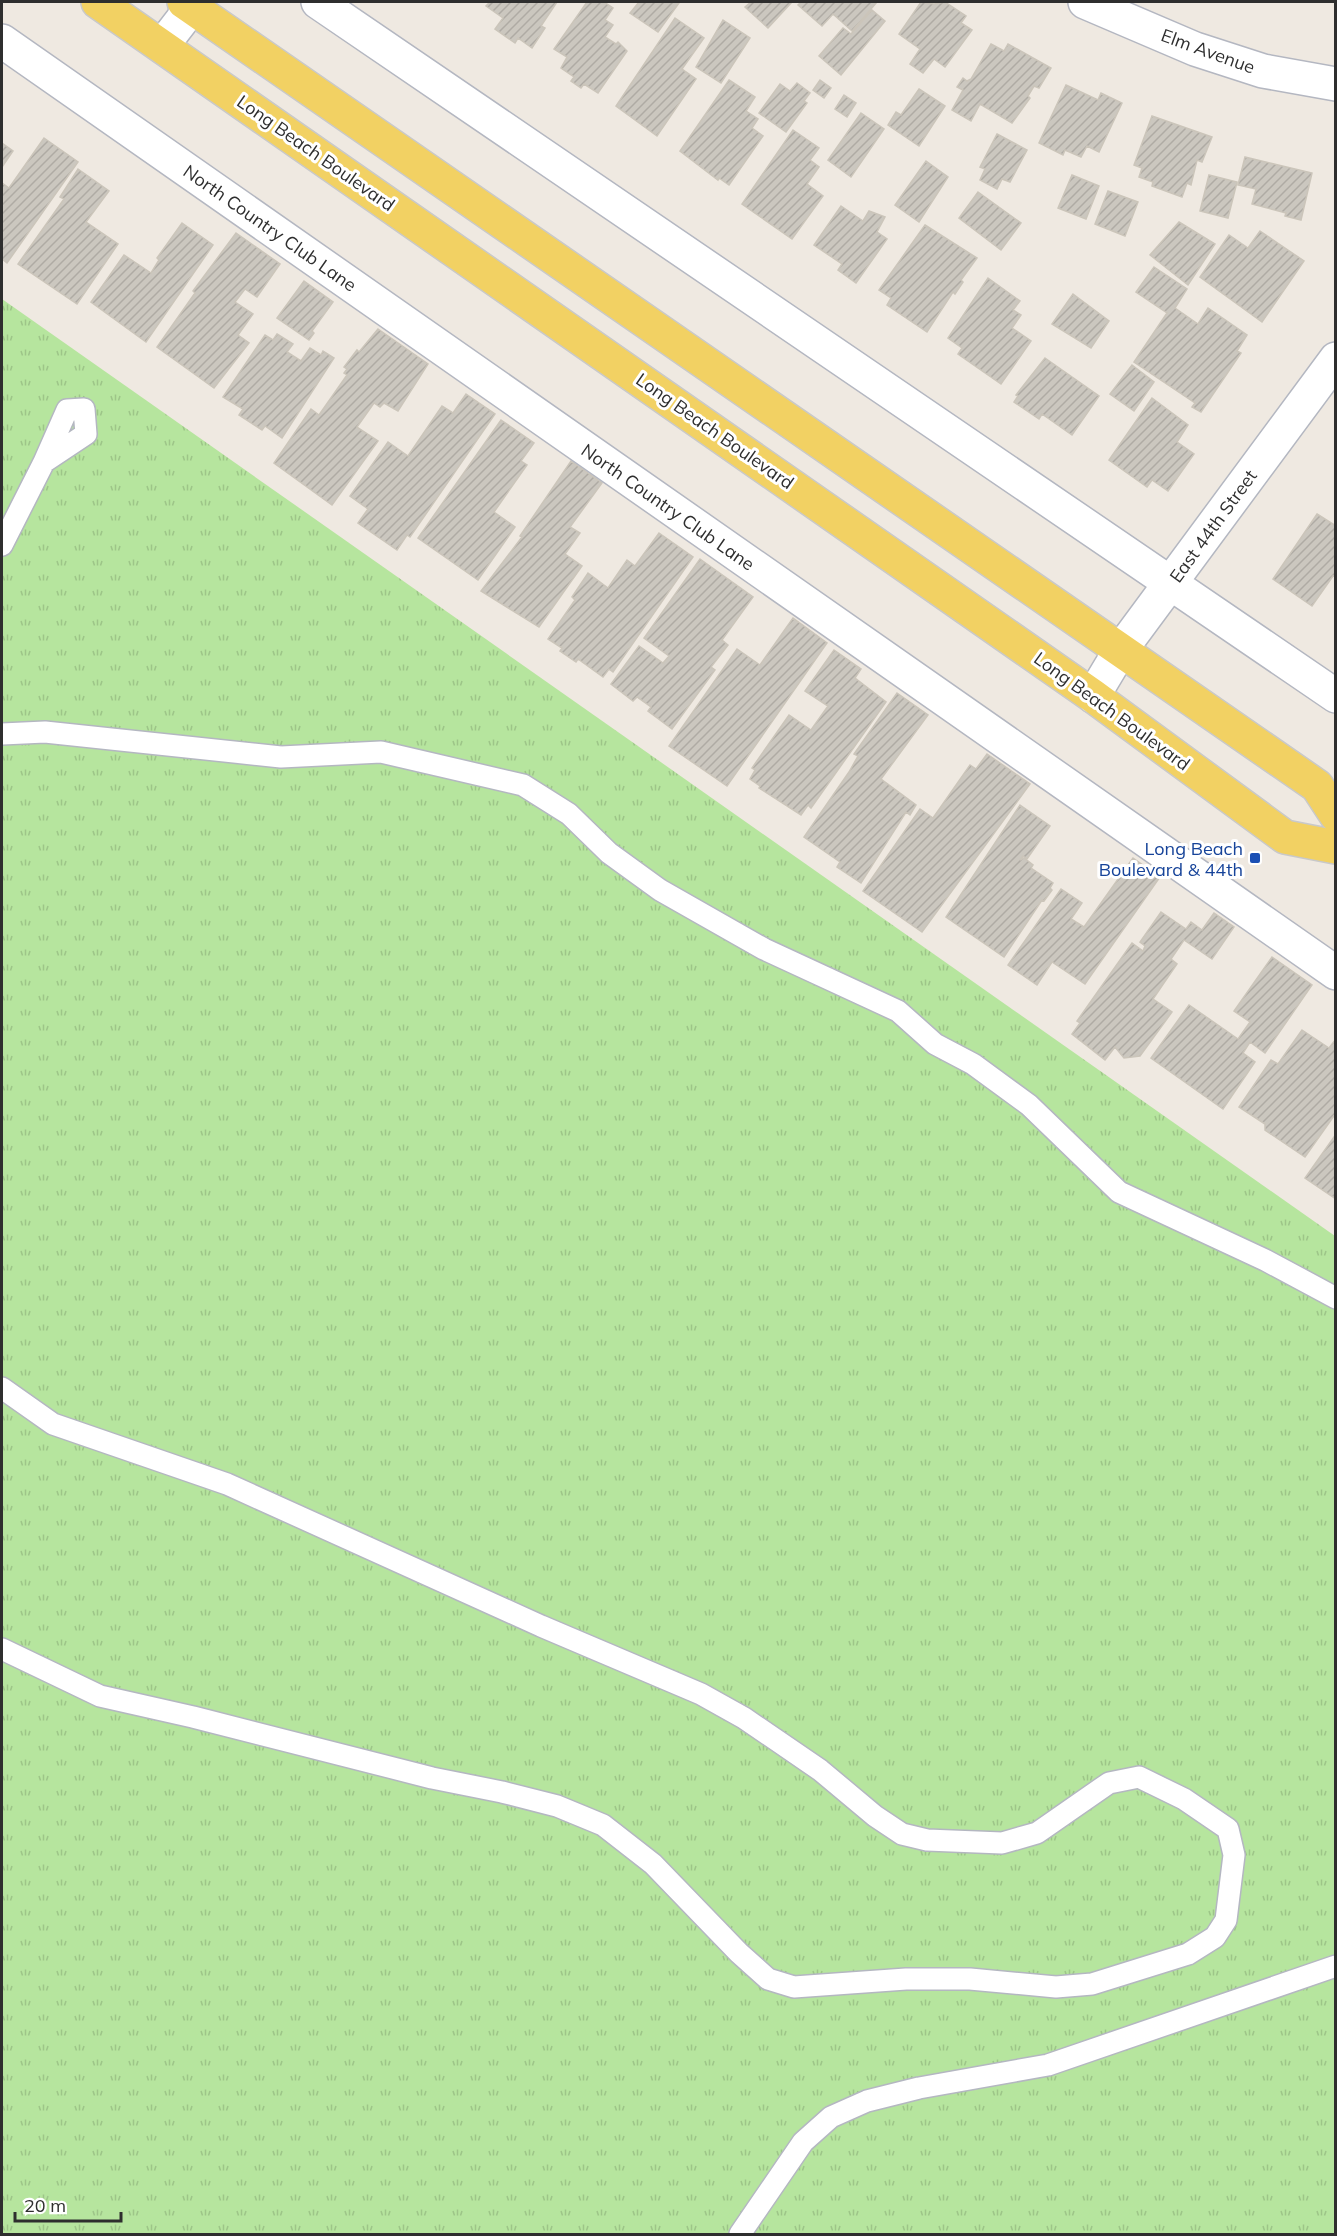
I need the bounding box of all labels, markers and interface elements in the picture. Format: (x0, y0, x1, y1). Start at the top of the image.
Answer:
street label: Elm Avenue (1158, 23, 1258, 79)
street label: Long Beach Boulevard (233, 90, 399, 216)
street label: North Country Club Lane (179, 159, 361, 297)
street label: Long Beach Boulevard (632, 368, 798, 494)
street label: North Country Club Lane (577, 438, 759, 576)
street label: East 44th Street (1164, 465, 1262, 587)
street label: Long Beach Boulevard (1029, 647, 1195, 775)
place label: Long Beach Boulevard & 44th (1099, 837, 1243, 881)
marker: Long Beach Boulevard & 44th (1248, 851, 1262, 865)
scale bar (15, 2185, 122, 2223)
text: 20 m (24, 2194, 66, 2217)

